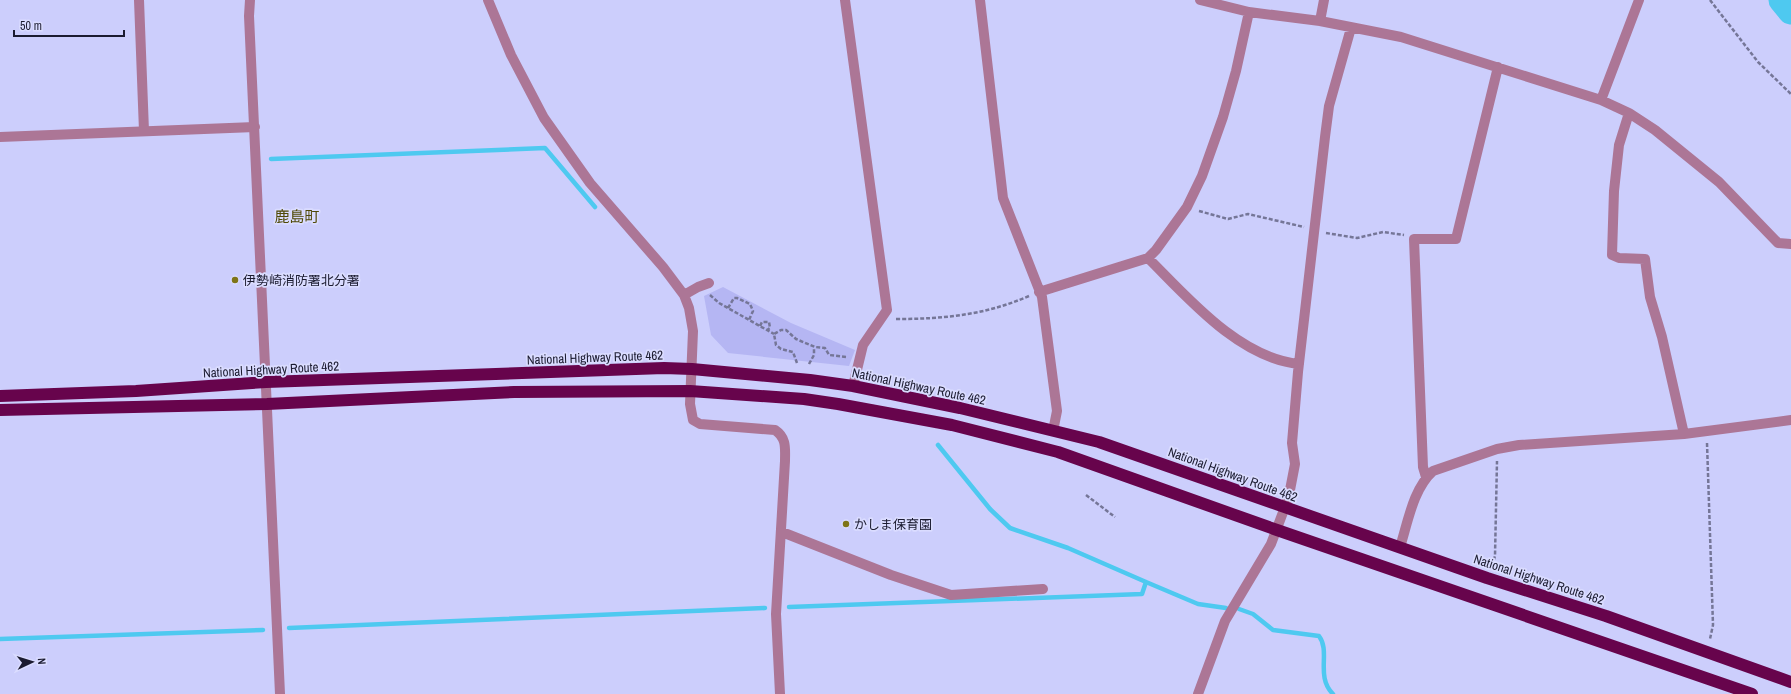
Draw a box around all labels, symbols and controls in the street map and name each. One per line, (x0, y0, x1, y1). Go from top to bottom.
scale bar (14, 12, 124, 38)
text: 50 m (20, 18, 42, 34)
district label: 鹿島町 (274, 206, 320, 227)
place label: 伊勢崎消防署北分署 (243, 272, 360, 289)
marker: 伊勢崎消防署北分署 (230, 275, 240, 285)
street label: National Highway Route 462 (527, 347, 663, 368)
street label: National Highway Route 462 (203, 357, 340, 382)
street label: National Highway Route 462 (850, 364, 987, 409)
street label: National Highway Route 462 (1166, 443, 1300, 506)
place label: かしま保育園 (854, 516, 932, 533)
marker: かしま保育園 (841, 519, 851, 529)
street label: National Highway Route 462 (1471, 550, 1606, 609)
north arrow (12, 642, 52, 682)
text: N (35, 658, 49, 665)

